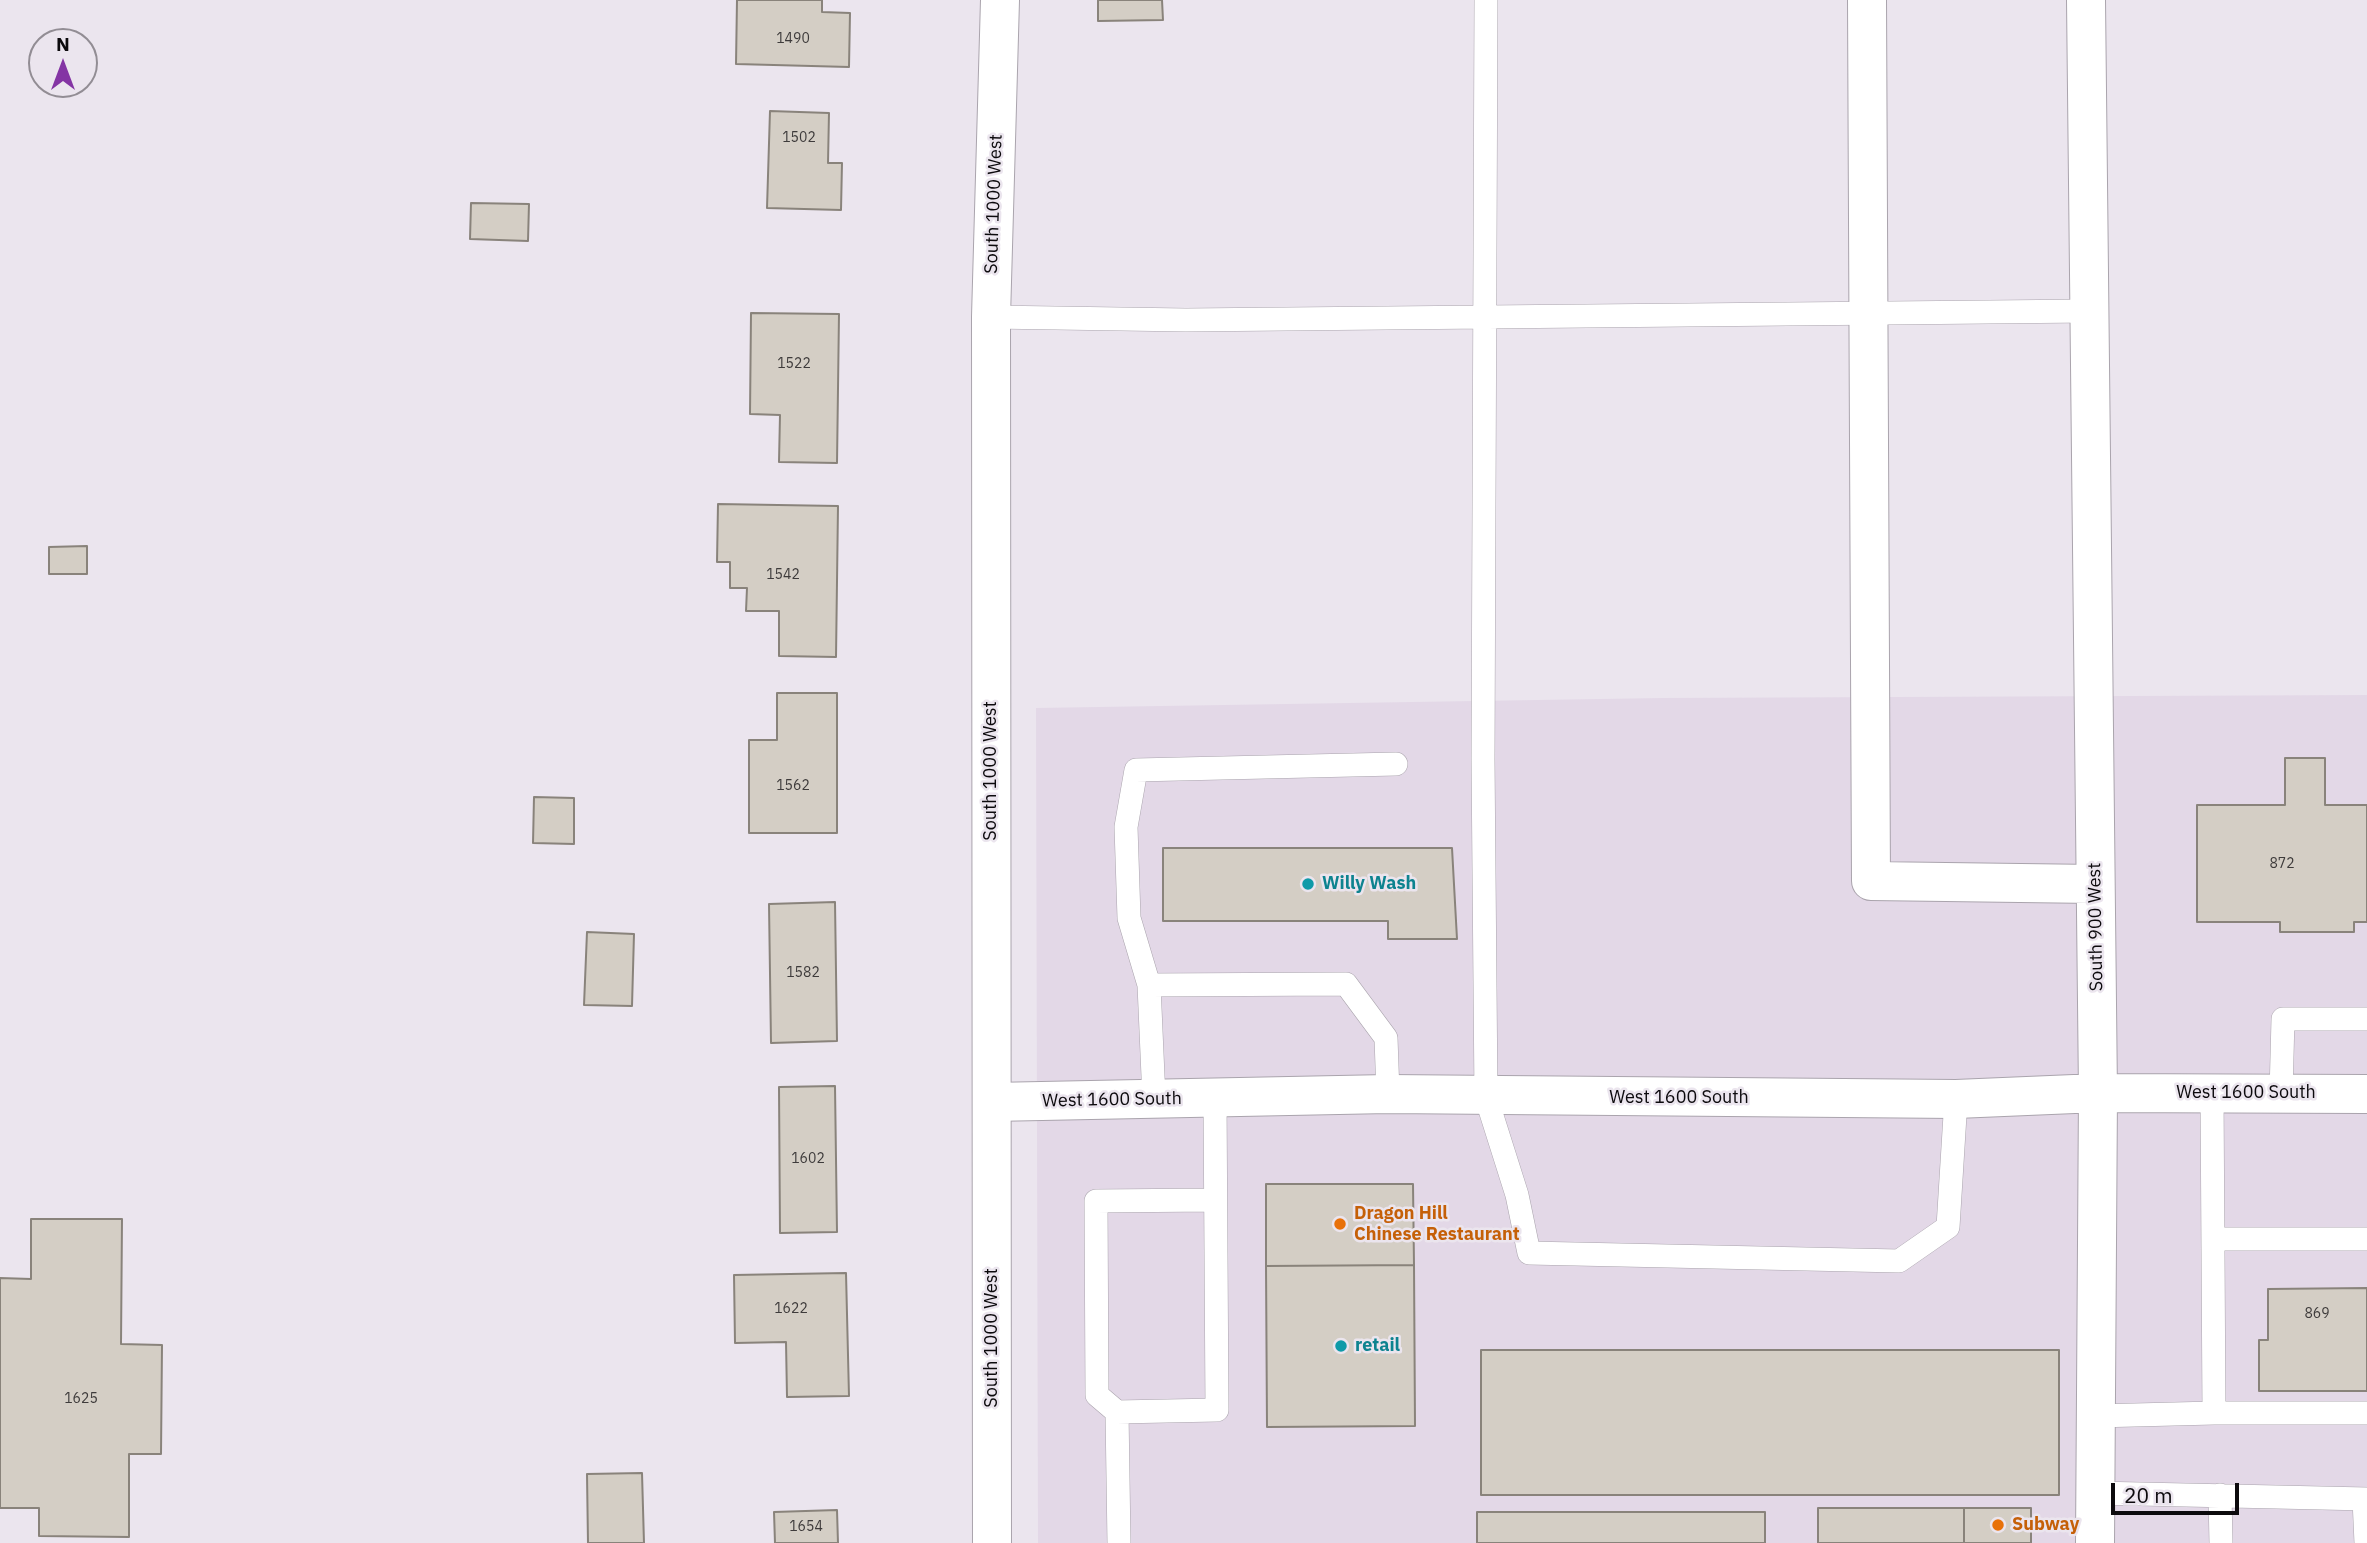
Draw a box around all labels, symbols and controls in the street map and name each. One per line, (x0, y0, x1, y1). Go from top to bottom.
north arrow (28, 28, 98, 98)
house number: 1490 (776, 31, 810, 47)
text: N (56, 32, 70, 56)
house number: 1502 (782, 130, 816, 146)
street label: South 1000 West (981, 134, 1007, 274)
house number: 1522 (777, 356, 811, 372)
house number: 1542 (766, 567, 800, 583)
street label: South 1000 West (980, 701, 1002, 841)
house number: 1562 (776, 778, 810, 794)
house number: 872 (2269, 856, 2295, 872)
street label: South 900 West (2084, 862, 2108, 992)
place label: Willy Wash (1322, 873, 1416, 895)
marker: Willy Wash (1300, 876, 1316, 892)
house number: 1582 (786, 965, 820, 981)
street label: West 1600 South (2176, 1082, 2316, 1104)
street label: West 1600 South (1609, 1087, 1749, 1109)
street label: West 1600 South (1042, 1088, 1182, 1112)
house number: 1602 (791, 1151, 825, 1167)
place label: Dragon Hill Chinese Restaurant (1354, 1203, 1520, 1246)
marker: Dragon Hill Chinese Restaurant (1332, 1216, 1348, 1232)
street label: South 1000 West (981, 1268, 1003, 1408)
house number: 1622 (774, 1301, 808, 1317)
house number: 869 (2304, 1306, 2330, 1322)
place label: retail (1355, 1335, 1400, 1357)
marker: retail (1333, 1338, 1349, 1354)
house number: 1625 (64, 1391, 98, 1407)
scale bar (2115, 1470, 2243, 1514)
text: 20 m (2124, 1481, 2173, 1509)
place label: Subway (2012, 1514, 2079, 1536)
marker: Subway (1990, 1517, 2006, 1533)
house number: 1654 (789, 1519, 823, 1535)

